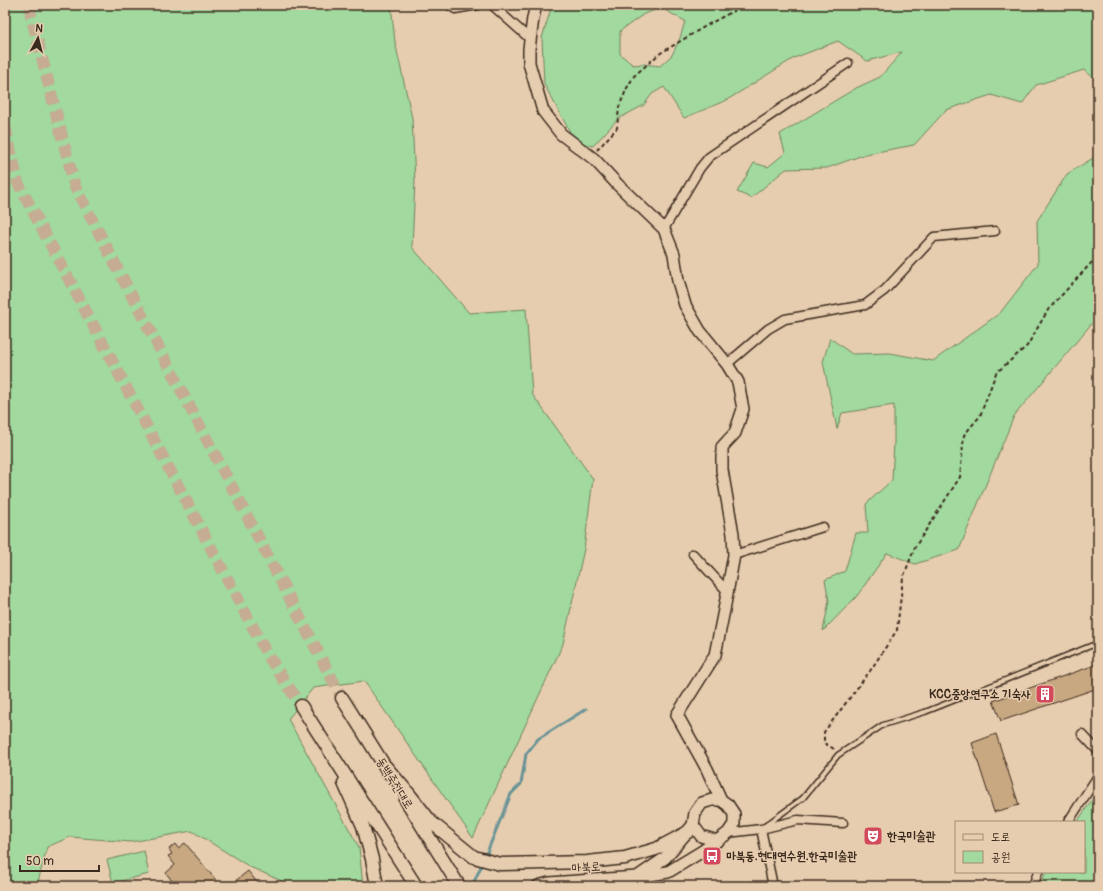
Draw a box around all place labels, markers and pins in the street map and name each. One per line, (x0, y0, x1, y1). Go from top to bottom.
building icon: KCC중앙연구소 기숙사 (1034, 683, 1056, 705)
place label: KCC중앙연구소 기숙사 (929, 687, 1031, 702)
theatre icon: 한국미술관 (862, 825, 884, 847)
place label: 한국미술관 (886, 829, 936, 844)
bus stop icon: 마북동.현대연수원.한국미술관 (701, 845, 723, 867)
place label: 마북동.현대연수원.한국미술관 (726, 849, 857, 864)

